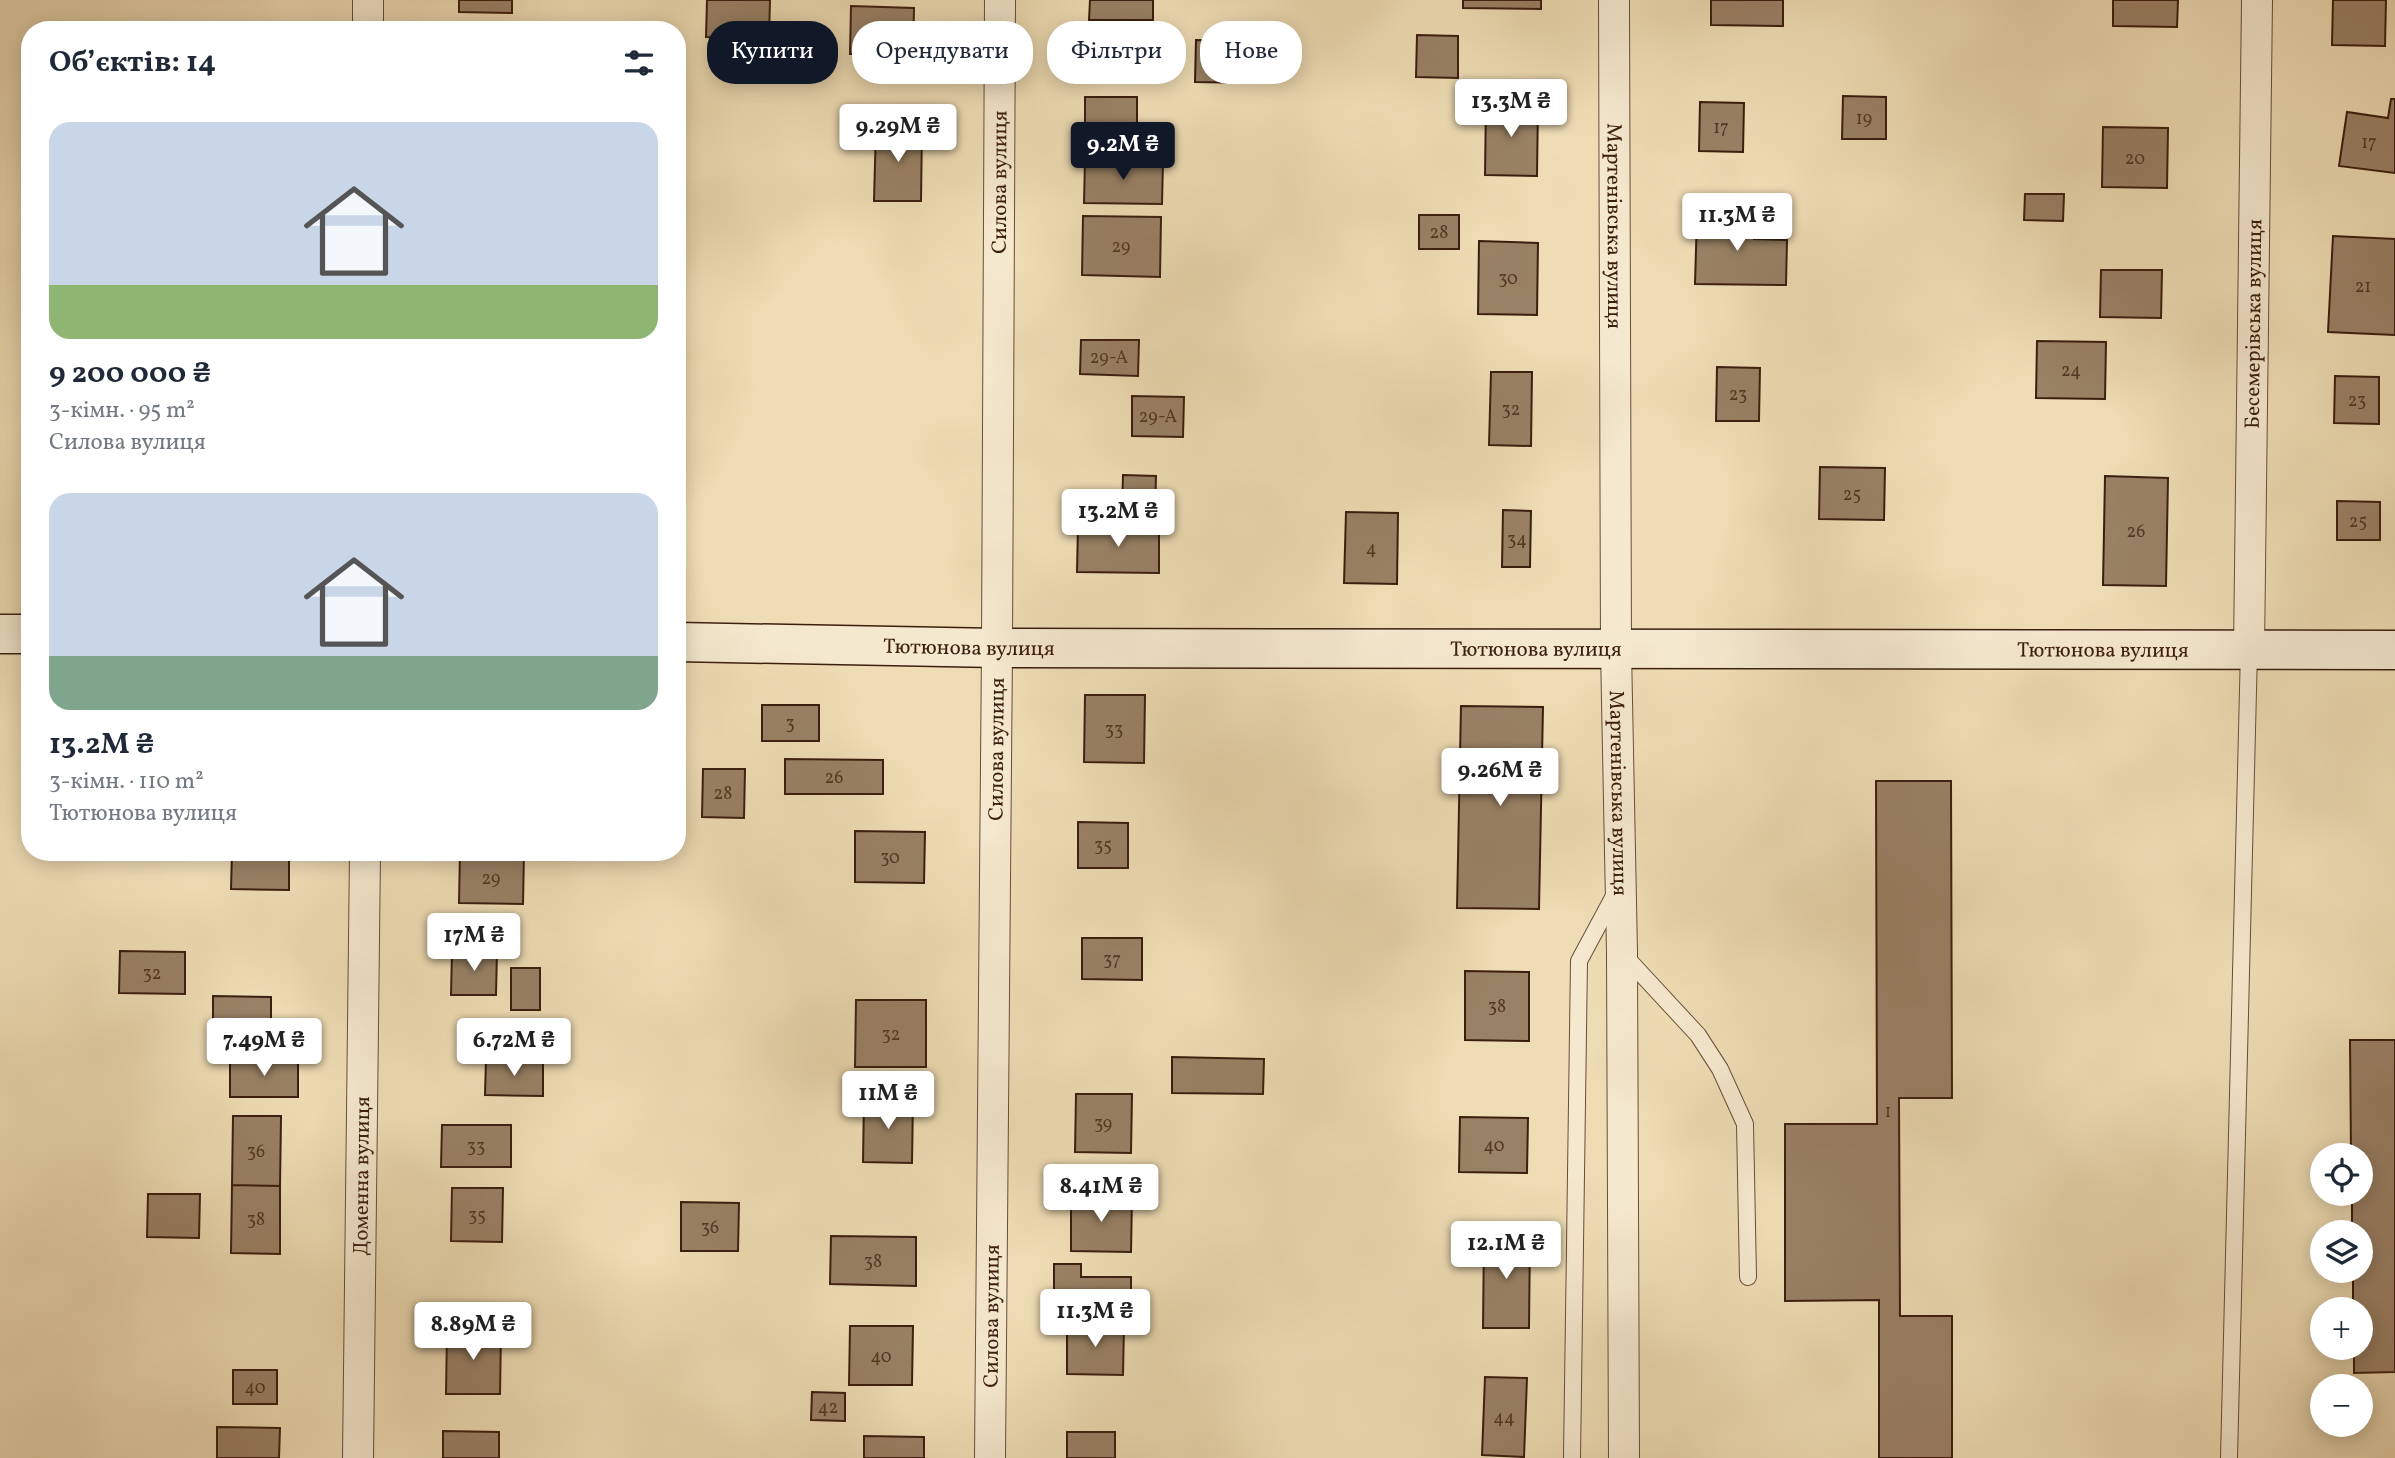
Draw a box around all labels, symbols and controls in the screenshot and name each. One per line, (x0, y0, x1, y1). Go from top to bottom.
chip: Купити (707, 21, 838, 84)
chip: Орендувати (852, 21, 1033, 84)
chip: Фільтри (1047, 21, 1186, 84)
chip: Нове (1200, 21, 1302, 84)
text: Об’єктів: 14 (49, 42, 216, 84)
icon: filters (620, 44, 658, 82)
pin: 13.3M ₴ (1446, 80, 1576, 139)
text: 13.3M ₴ (1471, 86, 1551, 118)
pin: 9.29M ₴ (833, 104, 963, 164)
house number: 19 (1856, 107, 1872, 132)
street label: Силова вулиця (986, 110, 1015, 254)
text: 9.29M ₴ (855, 111, 941, 143)
house number: 17 (1713, 116, 1729, 141)
pin: 9.2M ₴ (1066, 122, 1180, 182)
street label: Мартенівська вулиця (1598, 123, 1628, 329)
text: 9.2M ₴ (1087, 129, 1159, 161)
house number: 17 (2361, 131, 2377, 156)
house number: 20 (2125, 147, 2145, 172)
icon: home (291, 168, 417, 294)
pin: 11.3M ₴ (1672, 194, 1802, 253)
text: 11.3M ₴ (1698, 200, 1776, 232)
street label: Бесемерівська вулиця (2239, 219, 2270, 429)
house number: 28 (1430, 221, 1448, 246)
house number: 29 (1112, 235, 1130, 260)
house number: 30 (1498, 267, 1518, 292)
house number: 21 (2355, 275, 2371, 300)
house number: 29-А (1090, 346, 1129, 371)
text: 9 200 000 ₴ (49, 353, 211, 395)
house number: 24 (2061, 359, 2081, 384)
house number: 23 (1729, 383, 1747, 408)
house number: 23 (2348, 389, 2366, 414)
text: 3-кімн. · 95 m² (49, 395, 195, 427)
house number: 32 (1502, 398, 1520, 423)
house number: 29-А (1139, 405, 1178, 430)
text: Силова вулиця (49, 427, 206, 459)
house number: 25 (1843, 483, 1861, 508)
pin: 13.2M ₴ (1053, 490, 1183, 549)
text: 13.2M ₴ (1078, 496, 1158, 528)
house number: 25 (2349, 510, 2367, 535)
house number: 26 (2127, 520, 2145, 545)
house number: 34 (1507, 528, 1527, 553)
house number: 4 (1366, 537, 1376, 562)
icon: home (291, 539, 417, 665)
street label: Тютюнова вулиця (883, 633, 1055, 664)
street label: Тютюнова вулиця (1450, 636, 1622, 665)
street label: Тютюнова вулиця (2017, 636, 2189, 666)
street label: Силова вулиця (983, 677, 1013, 821)
street label: Мартенівська вулиця (1601, 690, 1634, 896)
house number: 3 (785, 712, 795, 737)
house number: 33 (1105, 718, 1123, 743)
text: 13.2M ₴ (49, 724, 154, 766)
pin: 9.26M ₴ (1435, 748, 1565, 808)
text: 9.26M ₴ (1457, 755, 1543, 787)
text: 3-кімн. · 110 m² (49, 766, 204, 798)
house number: 26 (825, 766, 843, 791)
house number: 28 (714, 782, 732, 807)
text: Тютюнова вулиця (49, 798, 237, 830)
house number: 35 (1094, 834, 1112, 859)
house number: 30 (880, 846, 900, 871)
house number: 29 (482, 867, 500, 892)
pin: 17M ₴ (425, 914, 523, 973)
text: 17M ₴ (443, 920, 505, 952)
house number: 37 (1103, 948, 1121, 973)
house number: 32 (143, 962, 161, 987)
house number: 38 (1488, 995, 1506, 1020)
pin: 7.49M ₴ (199, 1018, 329, 1078)
pin: 6.72M ₴ (449, 1018, 579, 1078)
house number: 32 (882, 1023, 900, 1048)
text: 7.49M ₴ (223, 1025, 305, 1057)
text: 6.72M ₴ (473, 1025, 555, 1057)
pin: 11M ₴ (839, 1072, 937, 1131)
text: 11M ₴ (858, 1078, 918, 1110)
street label: Доменна вулиця (347, 1096, 378, 1256)
house number: 1 (1885, 1100, 1891, 1125)
house number: 39 (1094, 1112, 1112, 1137)
house number: 40 (1483, 1134, 1505, 1159)
house number: 33 (467, 1135, 485, 1160)
house number: 36 (247, 1140, 265, 1165)
map controls (2310, 1143, 2373, 1437)
button: locate (2310, 1143, 2373, 1206)
pin: 8.41M ₴ (1036, 1164, 1166, 1224)
text: 8.41M ₴ (1059, 1171, 1143, 1203)
house number: 35 (468, 1204, 486, 1229)
house number: 38 (247, 1208, 265, 1233)
house number: 36 (701, 1216, 719, 1241)
button: layers (2310, 1220, 2373, 1283)
pin: 12.1M ₴ (1441, 1222, 1571, 1281)
text: 12.1M ₴ (1467, 1228, 1545, 1260)
street label: Силова вулиця (978, 1244, 1008, 1388)
house number: 38 (864, 1250, 882, 1275)
pin: 11.3M ₴ (1030, 1290, 1160, 1349)
text: 11.3M ₴ (1056, 1296, 1134, 1328)
button: + (2310, 1297, 2373, 1360)
pin: 8.89M ₴ (408, 1302, 538, 1362)
text: 8.89M ₴ (430, 1309, 516, 1341)
house number: 40 (870, 1345, 892, 1370)
button: − (2310, 1374, 2373, 1437)
house number: 40 (244, 1376, 266, 1401)
house number: 42 (818, 1396, 838, 1421)
house number: 44 (1493, 1406, 1515, 1431)

